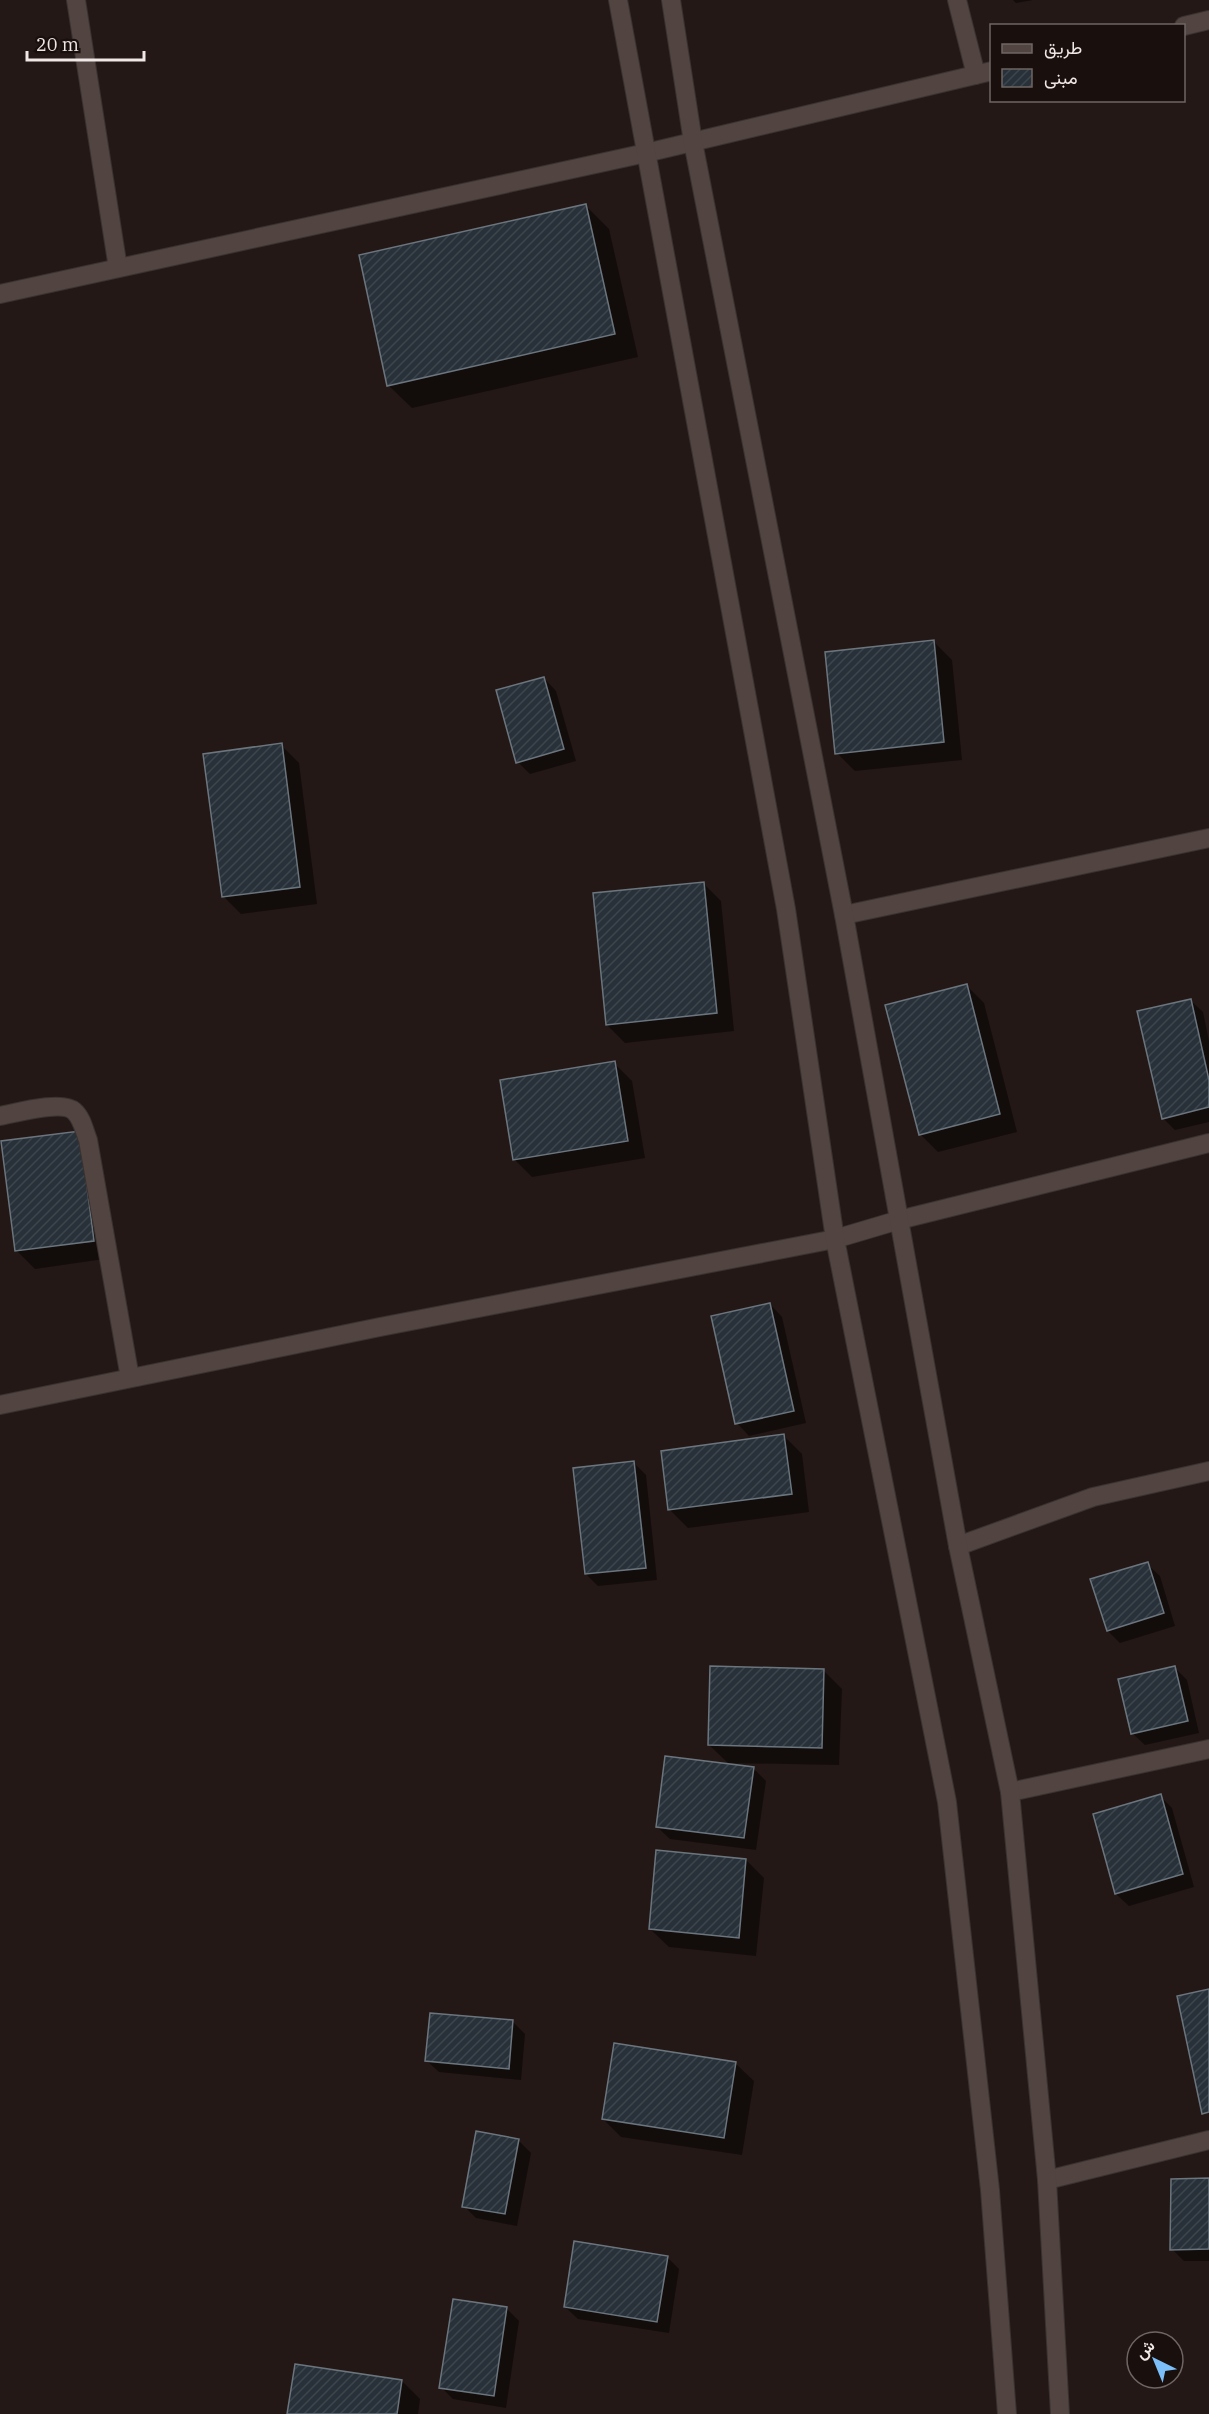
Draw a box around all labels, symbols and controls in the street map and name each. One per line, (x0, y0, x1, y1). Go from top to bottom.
scale bar (27, 24, 144, 62)
legend (990, 24, 1185, 102)
text: 20 m (36, 33, 79, 56)
text: طريق (1044, 36, 1082, 59)
text: مبنى (1044, 66, 1078, 89)
north arrow (1125, 2330, 1185, 2390)
text: ش (1131, 2335, 1159, 2363)

